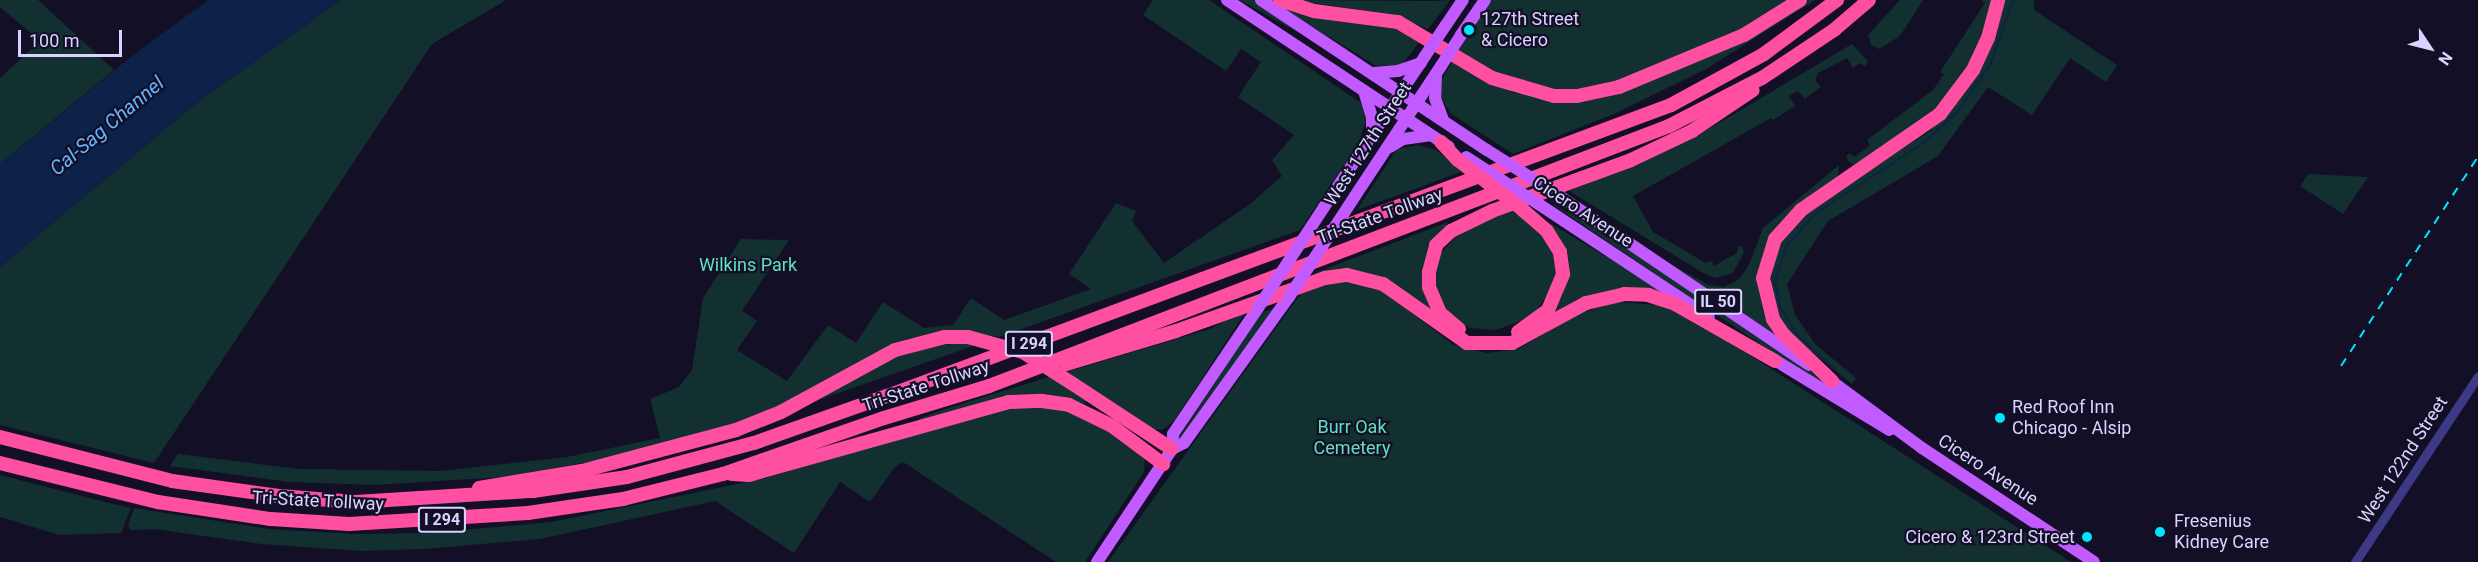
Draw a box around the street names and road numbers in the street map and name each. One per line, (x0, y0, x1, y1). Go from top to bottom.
street label: West 127th Street (1320, 78, 1416, 210)
street label: Cicero Avenue (1529, 172, 1637, 252)
street label: Tri-State Tollway (1314, 183, 1446, 249)
road number: IL 50 (1694, 289, 1742, 315)
road number: I 294 (1004, 331, 1054, 357)
street label: Tri-State Tollway (860, 355, 992, 417)
street label: West 122nd Street (2354, 392, 2452, 528)
street label: Cicero Avenue (1934, 430, 2042, 510)
street label: Tri-State Tollway (251, 487, 385, 515)
road number: I 294 (416, 507, 468, 533)

